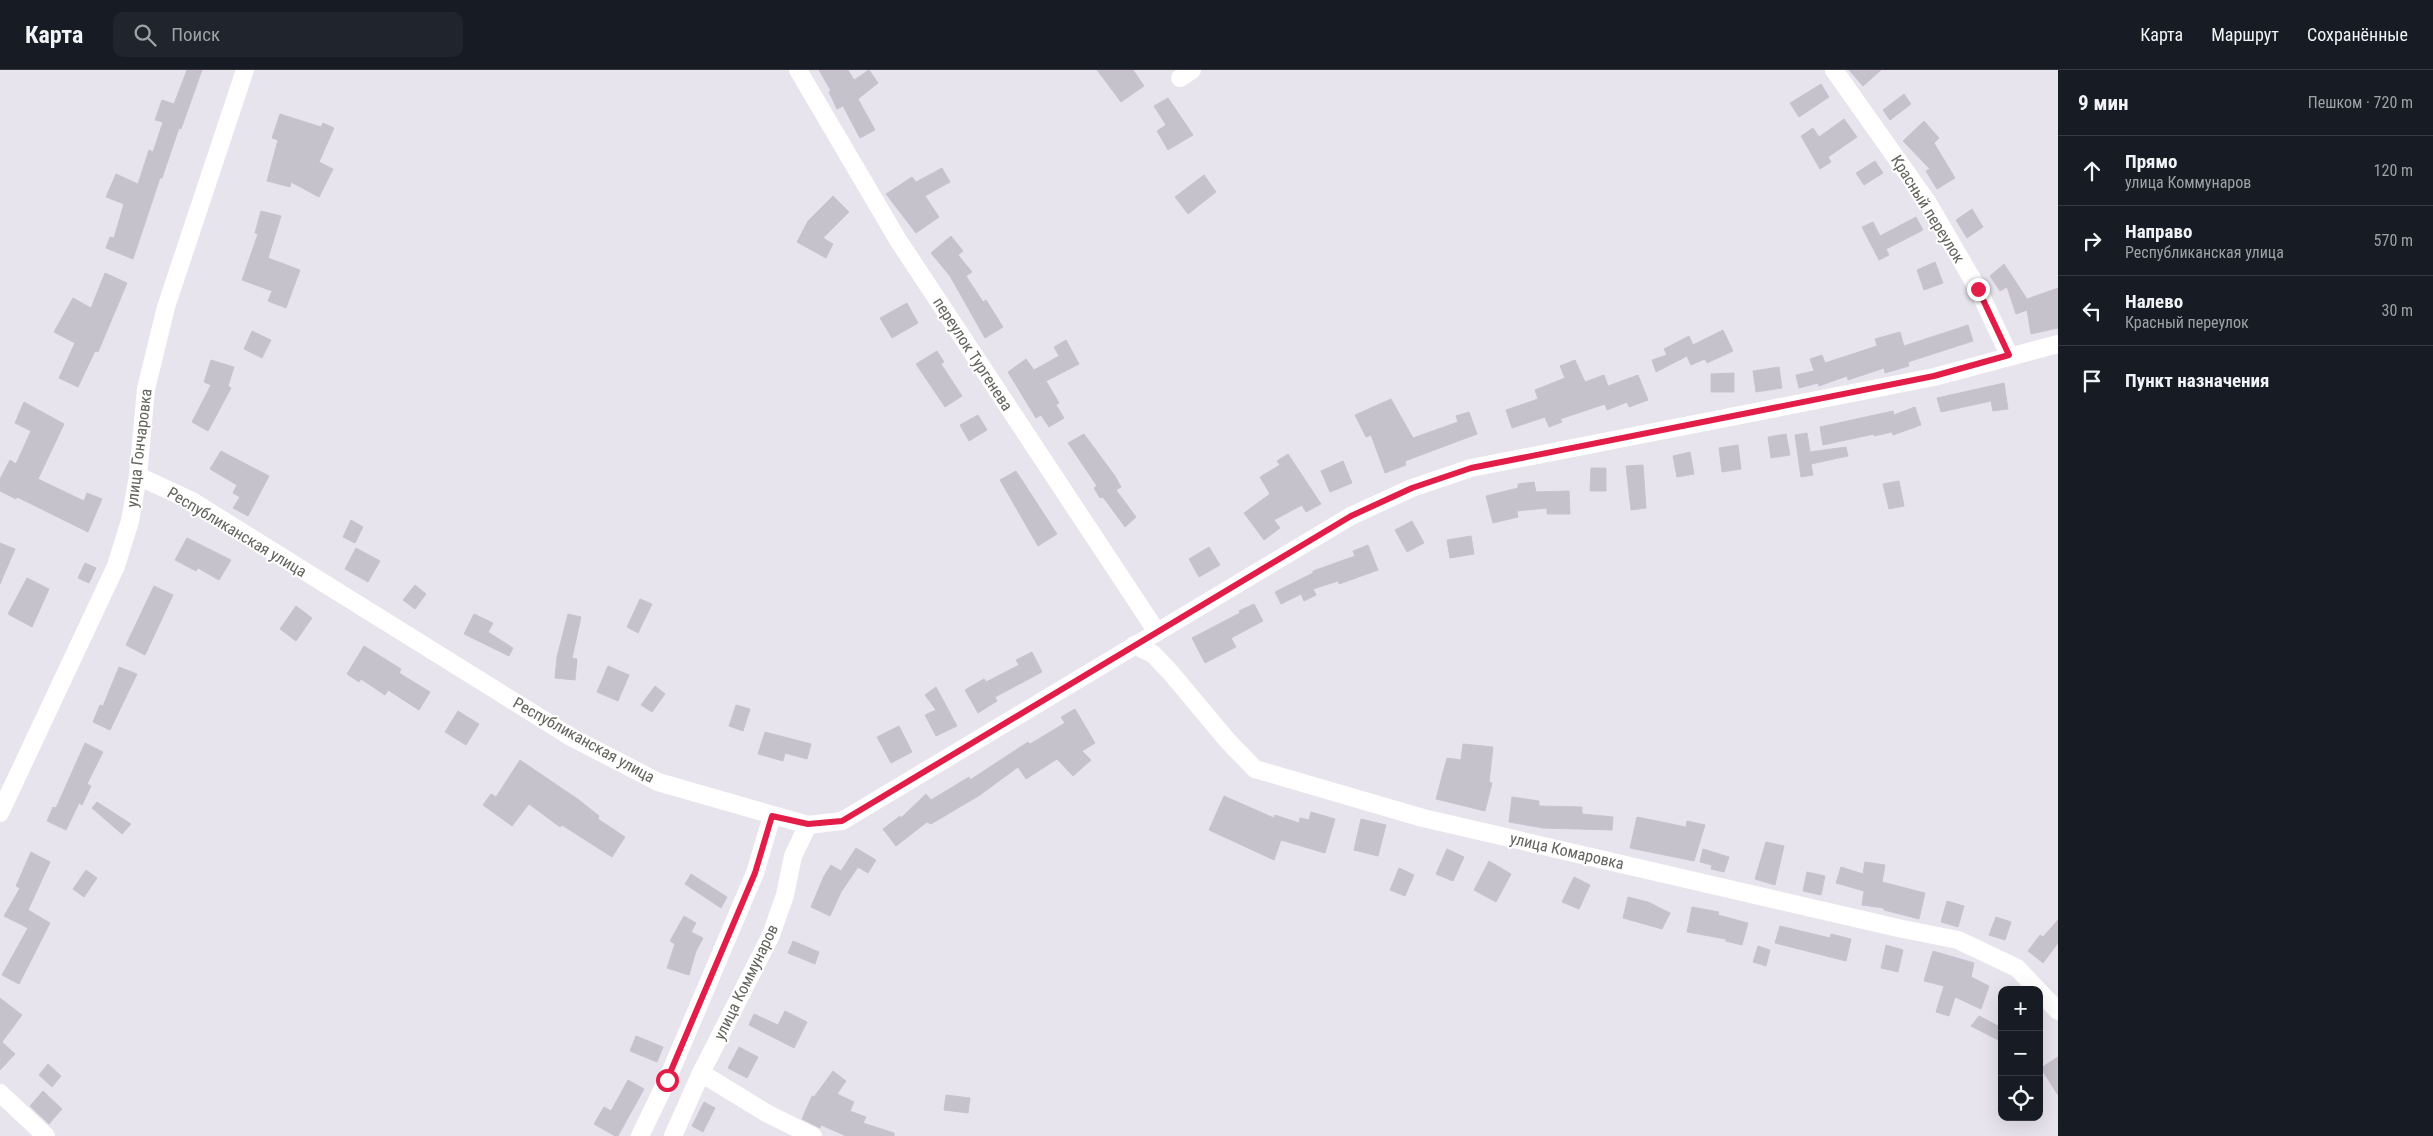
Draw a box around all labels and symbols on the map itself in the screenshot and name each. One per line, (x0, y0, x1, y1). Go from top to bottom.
street label: Красный переулок (1887, 151, 1969, 267)
route end (1967, 278, 1990, 301)
street label: переулок Тургенева (929, 294, 1017, 414)
street label: улица Гончаровка (122, 387, 156, 509)
street label: Республиканская улица (164, 483, 310, 581)
street label: Республиканская улица (510, 693, 658, 787)
street label: улица Комаровка (1508, 829, 1626, 873)
street label: улица Коммунаров (710, 921, 782, 1043)
route start (656, 1069, 679, 1092)

